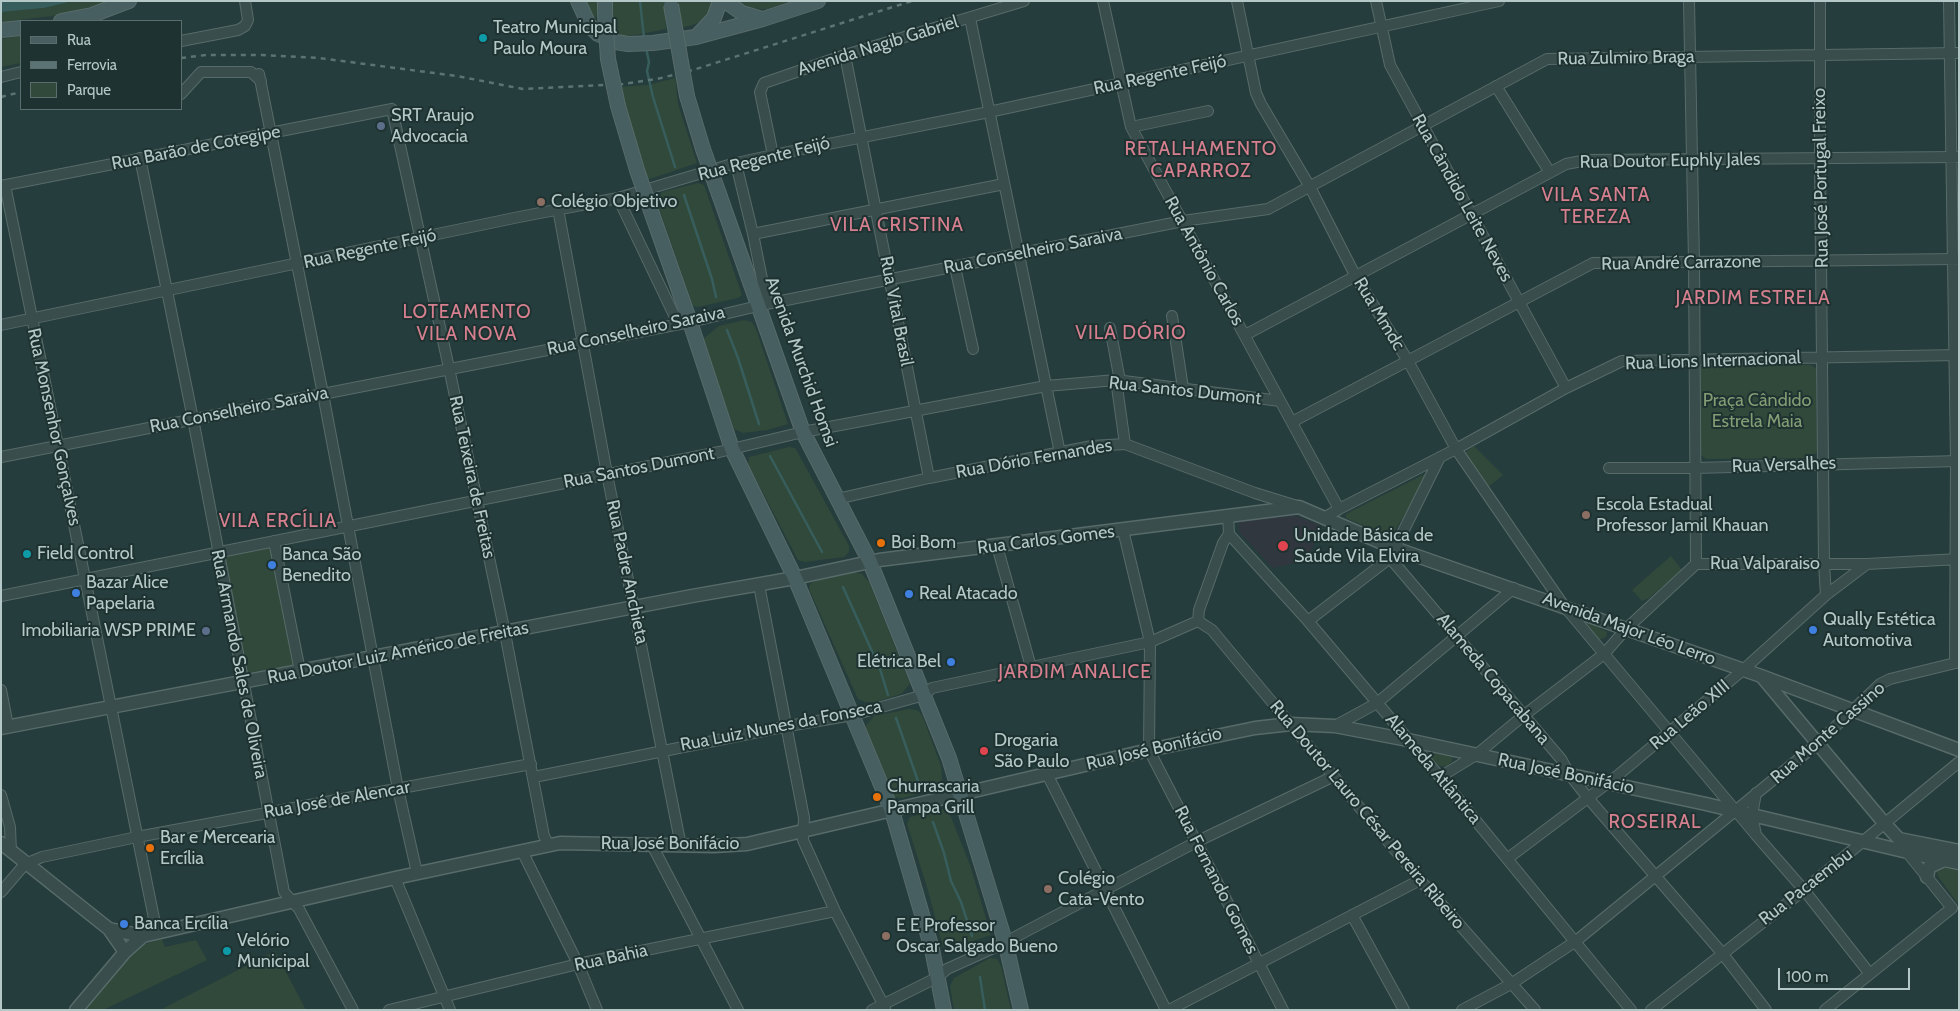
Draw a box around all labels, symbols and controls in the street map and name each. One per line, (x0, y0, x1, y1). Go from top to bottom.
street label: Avenida Nagib Gabriel (795, 11, 961, 81)
place label: Teatro Municipal Paulo Moura (493, 17, 617, 59)
legend (20, 20, 182, 110)
text: Rua (67, 31, 91, 49)
marker: Teatro Municipal Paulo Moura (477, 32, 489, 44)
street label: Rua Zulmiro Braga (1557, 46, 1695, 70)
street label: Rua Regente Feijó (1092, 50, 1228, 100)
text: Ferrovia (67, 56, 117, 74)
text: Parque (67, 81, 111, 99)
street label: Rua José Portugal Freixo (1809, 88, 1833, 268)
place label: SRT Araujo Advocacia (391, 105, 474, 148)
street label: Rua Cândido Leite Neves (1407, 110, 1517, 286)
marker: SRT Araujo Advocacia (375, 120, 387, 132)
street label: Rua Barão de Cotegipe (110, 121, 282, 175)
street label: Rua Regente Feijó (696, 132, 832, 186)
district label: RETALHAMENTO CAPARROZ (1123, 138, 1279, 182)
street label: Rua Doutor Euphly Jales (1579, 149, 1761, 173)
district label: VILA SANTA TEREZA (1540, 184, 1652, 228)
place label: Colégio Objetivo (551, 191, 677, 213)
street label: Rua Antônio Carlos (1160, 193, 1248, 329)
marker: Colégio Objetivo (535, 196, 547, 208)
district label: VILA CRISTINA (828, 214, 966, 236)
street label: Rua Conselheiro Saraiva (942, 223, 1124, 279)
street label: Rua Regente Feijó (302, 224, 438, 274)
street label: Rua André Carrazone (1601, 251, 1761, 275)
street label: Rua Vital Brasil (875, 254, 917, 368)
street label: Avenida Murchid Homsi (760, 274, 842, 450)
street label: Rua Mmdc (1349, 274, 1409, 354)
district label: JARDIM ESTRELA (1674, 287, 1832, 309)
district label: LOTEAMENTO VILA NOVA (401, 301, 533, 345)
street label: Rua Conselheiro Saraiva (545, 302, 727, 360)
district label: VILA DÓRIO (1074, 322, 1188, 344)
street label: Rua Monsenhor Gonçalves (22, 326, 86, 528)
street label: Rua Lions Internacional (1625, 347, 1801, 375)
street label: Rua Santos Dumont (1108, 372, 1262, 410)
street label: Rua Conselheiro Saraiva (148, 382, 330, 438)
park label: Praça Cândido Estrela Maia (1703, 390, 1811, 432)
street label: Rua Teixeira de Freitas (444, 394, 500, 560)
street label: Rua Dório Fernandes (954, 435, 1114, 483)
street label: Rua Santos Dumont (562, 443, 716, 493)
street label: Rua Versalhes (1731, 452, 1837, 478)
place label: Escola Estadual Professor Jamil Khauan (1596, 494, 1769, 536)
street label: Rua Padre Anchieta (601, 498, 653, 646)
marker: Escola Estadual Professor Jamil Khauan (1580, 509, 1592, 521)
district label: VILA ERCÍLIA (217, 510, 339, 532)
street label: Rua Carlos Gomes (976, 521, 1116, 559)
place label: Unidade Básica de Saúde Vila Elvira (1294, 525, 1433, 568)
place label: Boi Bom (891, 532, 956, 554)
marker: Boi Bom (875, 537, 887, 549)
marker: Unidade Básica de Saúde Vila Elvira (1276, 539, 1290, 553)
place label: Field Control (37, 543, 134, 565)
place label: Banca São Benedito (282, 544, 361, 586)
marker: Field Control (21, 548, 33, 560)
street label: Rua Armando Sales de Oliveira (206, 548, 272, 780)
street label: Rua Valparaiso (1710, 553, 1820, 575)
marker: Banca São Benedito (266, 559, 278, 571)
place label: Bazar Alice Papelaria (86, 572, 169, 614)
place label: Real Atacado (919, 583, 1018, 605)
marker: Bazar Alice Papelaria (70, 587, 82, 599)
marker: Real Atacado (903, 588, 915, 600)
street label: Avenida Major Léo Lerro (1539, 588, 1719, 670)
street label: Alameda Copacabana (1432, 609, 1554, 749)
place label: Qually Estética Automotiva (1823, 609, 1936, 652)
street label: Rua Doutor Luiz Américo de Freitas (266, 617, 530, 689)
place label: Imobiliaria WSP PRIME (21, 620, 196, 642)
marker: Qually Estética Automotiva (1807, 624, 1819, 636)
marker: Imobiliaria WSP PRIME (200, 625, 212, 637)
place label: Elétrica Bel (857, 651, 941, 673)
marker: Elétrica Bel (945, 656, 957, 668)
district label: JARDIM ANALICE (996, 661, 1154, 683)
street label: Rua Leão XIII (1646, 675, 1734, 755)
street label: Rua Monte Cassino (1766, 677, 1890, 789)
street label: Rua Luiz Nunes da Fonseca (678, 696, 884, 756)
street label: Rua Doutor Lauro César Pereira Ribeiro (1265, 696, 1469, 934)
street label: Alameda Atlântica (1380, 709, 1486, 829)
street label: Rua José Bonifácio (1084, 723, 1224, 775)
place label: Drogaria São Paulo (994, 730, 1069, 772)
marker: Drogaria São Paulo (978, 745, 990, 757)
street label: Rua José Bonifácio (1496, 749, 1636, 799)
place label: Churrascaria Pampa Grill (887, 776, 980, 819)
street label: Rua José de Alencar (262, 777, 412, 823)
marker: Churrascaria Pampa Grill (871, 791, 883, 803)
street label: Rua Fernando Gomes (1169, 802, 1263, 958)
district label: ROSEIRAL (1607, 811, 1703, 833)
place label: Bar e Mercearia Ercília (160, 827, 276, 870)
street label: Rua José Bonifácio (601, 833, 739, 855)
marker: Bar e Mercearia Ercília (144, 842, 156, 854)
street label: Rua Pacaembu (1755, 844, 1857, 930)
place label: Colégio Cata-Vento (1058, 868, 1144, 911)
marker: Colégio Cata-Vento (1042, 883, 1054, 895)
place label: Banca Ercília (134, 913, 228, 935)
place label: E E Professor Oscar Salgado Bueno (896, 915, 1058, 958)
marker: Banca Ercília (118, 918, 130, 930)
place label: Velório Municipal (237, 930, 310, 972)
marker: E E Professor Oscar Salgado Bueno (880, 930, 892, 942)
street label: Rua Bahia (572, 940, 650, 976)
marker: Velório Municipal (221, 945, 233, 957)
scale bar (1780, 958, 1912, 990)
text: 100 m (1786, 968, 1828, 986)

